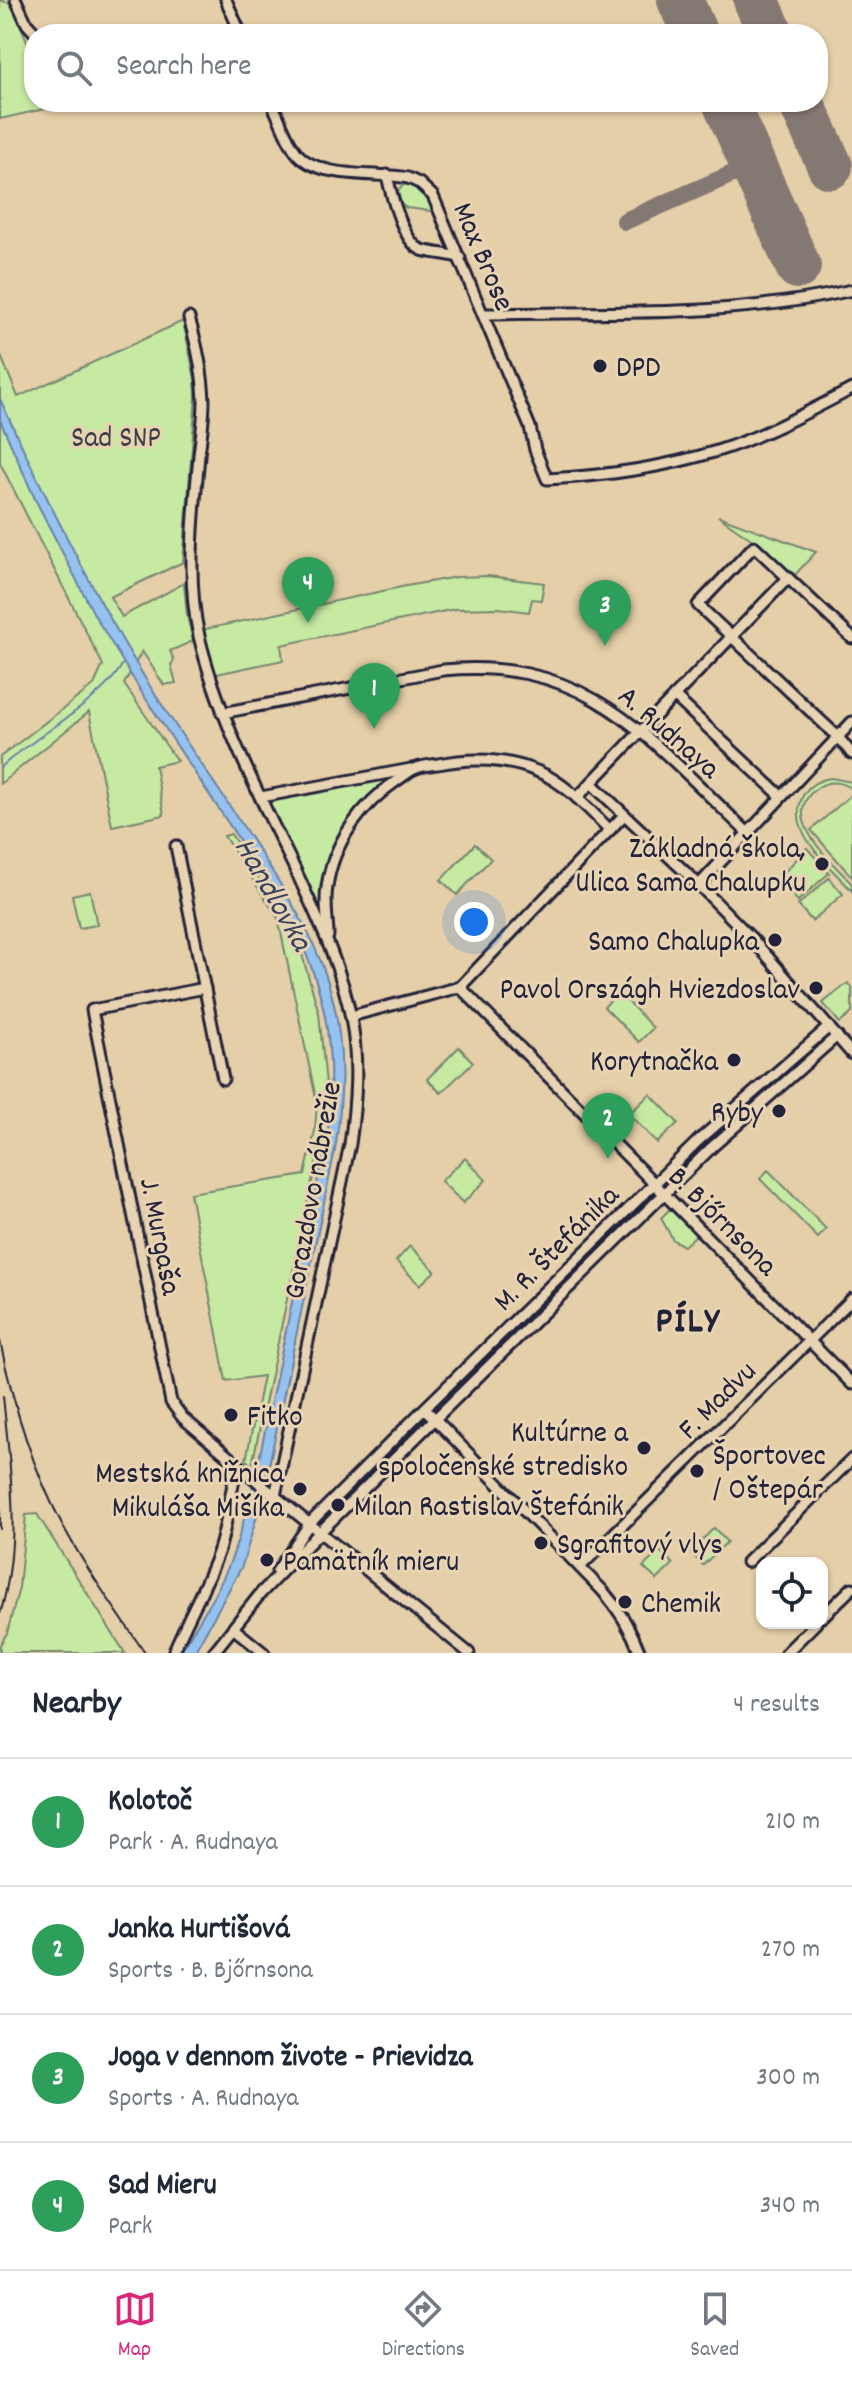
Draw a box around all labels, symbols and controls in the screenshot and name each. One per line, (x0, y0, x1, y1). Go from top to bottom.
search box (24, 24, 828, 112)
icon: search (52, 46, 96, 90)
text: Search here (116, 47, 252, 90)
street label: Max Brose (439, 197, 523, 319)
place label: DPD (616, 349, 661, 392)
marker: DPD (591, 357, 609, 375)
park label: Sad SNP (71, 419, 161, 462)
pin: 4 (282, 557, 334, 623)
pin: 3 (579, 580, 631, 646)
pin: 1 (348, 663, 400, 729)
street label: A. Rudnaya (606, 677, 729, 792)
water label: Handlovka (220, 830, 323, 963)
place label: Základná škola, Ulica Sama Chalupku (575, 830, 806, 907)
marker: Základná škola, Ulica Sama Chalupku (813, 855, 831, 873)
your location (454, 902, 494, 942)
place label: Samo Chalupka (588, 923, 760, 966)
marker: Samo Chalupka (766, 931, 784, 949)
place label: Pavol Országh Hviezdoslav (500, 971, 800, 1014)
marker: Pavol Országh Hviezdoslav (807, 979, 825, 997)
place label: Korytnačka (590, 1043, 719, 1086)
marker: Korytnačka (725, 1051, 743, 1069)
street label: Gorazdovo nábrežie (275, 1078, 356, 1303)
pin: 2 (582, 1093, 634, 1159)
place label: Ryby (711, 1094, 764, 1137)
marker: Ryby (770, 1102, 788, 1120)
street label: B. Bjőrnsona (656, 1158, 786, 1289)
street label: J. Murgaša (125, 1175, 190, 1300)
street label: M. R. Štefánika (485, 1176, 632, 1323)
district label: PÍLY (655, 1296, 721, 1351)
street label: F. Madvu (670, 1353, 768, 1451)
place label: Fitko (247, 1398, 303, 1441)
marker: Fitko (222, 1406, 240, 1424)
place label: Kultúrne a spoločenské stredisko (378, 1414, 629, 1491)
place label: Športovec / Oštepár (713, 1437, 826, 1514)
marker: Kultúrne a spoločenské stredisko (635, 1439, 653, 1457)
place label: Mestská knižnica Mikuláša Mišíka (95, 1455, 285, 1532)
marker: Športovec / Oštepár (688, 1462, 706, 1480)
marker: Mestská knižnica Mikuláša Mišíka (291, 1480, 309, 1498)
place label: Milan Rastislav Štefánik (354, 1488, 624, 1531)
marker: Milan Rastislav Štefánik (329, 1496, 347, 1514)
place label: Sgrafitový vlys (557, 1526, 723, 1569)
marker: Sgrafitový vlys (532, 1534, 550, 1552)
place label: Pamätník mieru (283, 1543, 459, 1586)
marker: Pamätník mieru (258, 1551, 276, 1569)
map controls (756, 1557, 828, 1629)
button: locate (756, 1557, 828, 1629)
place label: Chemik (641, 1585, 721, 1628)
marker: Chemik (616, 1593, 634, 1611)
text: Nearby (32, 1681, 121, 1730)
text: 4 results (733, 1687, 820, 1724)
text: Kolotoč (108, 1782, 192, 1825)
text: 1 (55, 1804, 61, 1841)
text: 210 m (765, 1804, 820, 1841)
text: Park · A. Rudnaya (108, 1825, 278, 1862)
text: Janka Hurtišová (108, 1910, 290, 1953)
text: 2 (52, 1932, 64, 1969)
text: 270 m (761, 1932, 820, 1969)
text: Sports · B. Bjőrnsona (108, 1953, 313, 1990)
text: Joga v dennom živote - Prievidza (108, 2038, 473, 2081)
text: 3 (52, 2060, 64, 2097)
text: 300 m (756, 2060, 820, 2097)
text: Sports · A. Rudnaya (108, 2081, 299, 2118)
text: Sad Mieru (108, 2166, 217, 2209)
text: 4 (53, 2188, 63, 2225)
text: 340 m (760, 2188, 820, 2225)
text: Park (108, 2209, 152, 2246)
tab: Map (113, 2287, 157, 2366)
tab: Directions (382, 2287, 465, 2366)
tab: Saved (690, 2287, 739, 2366)

